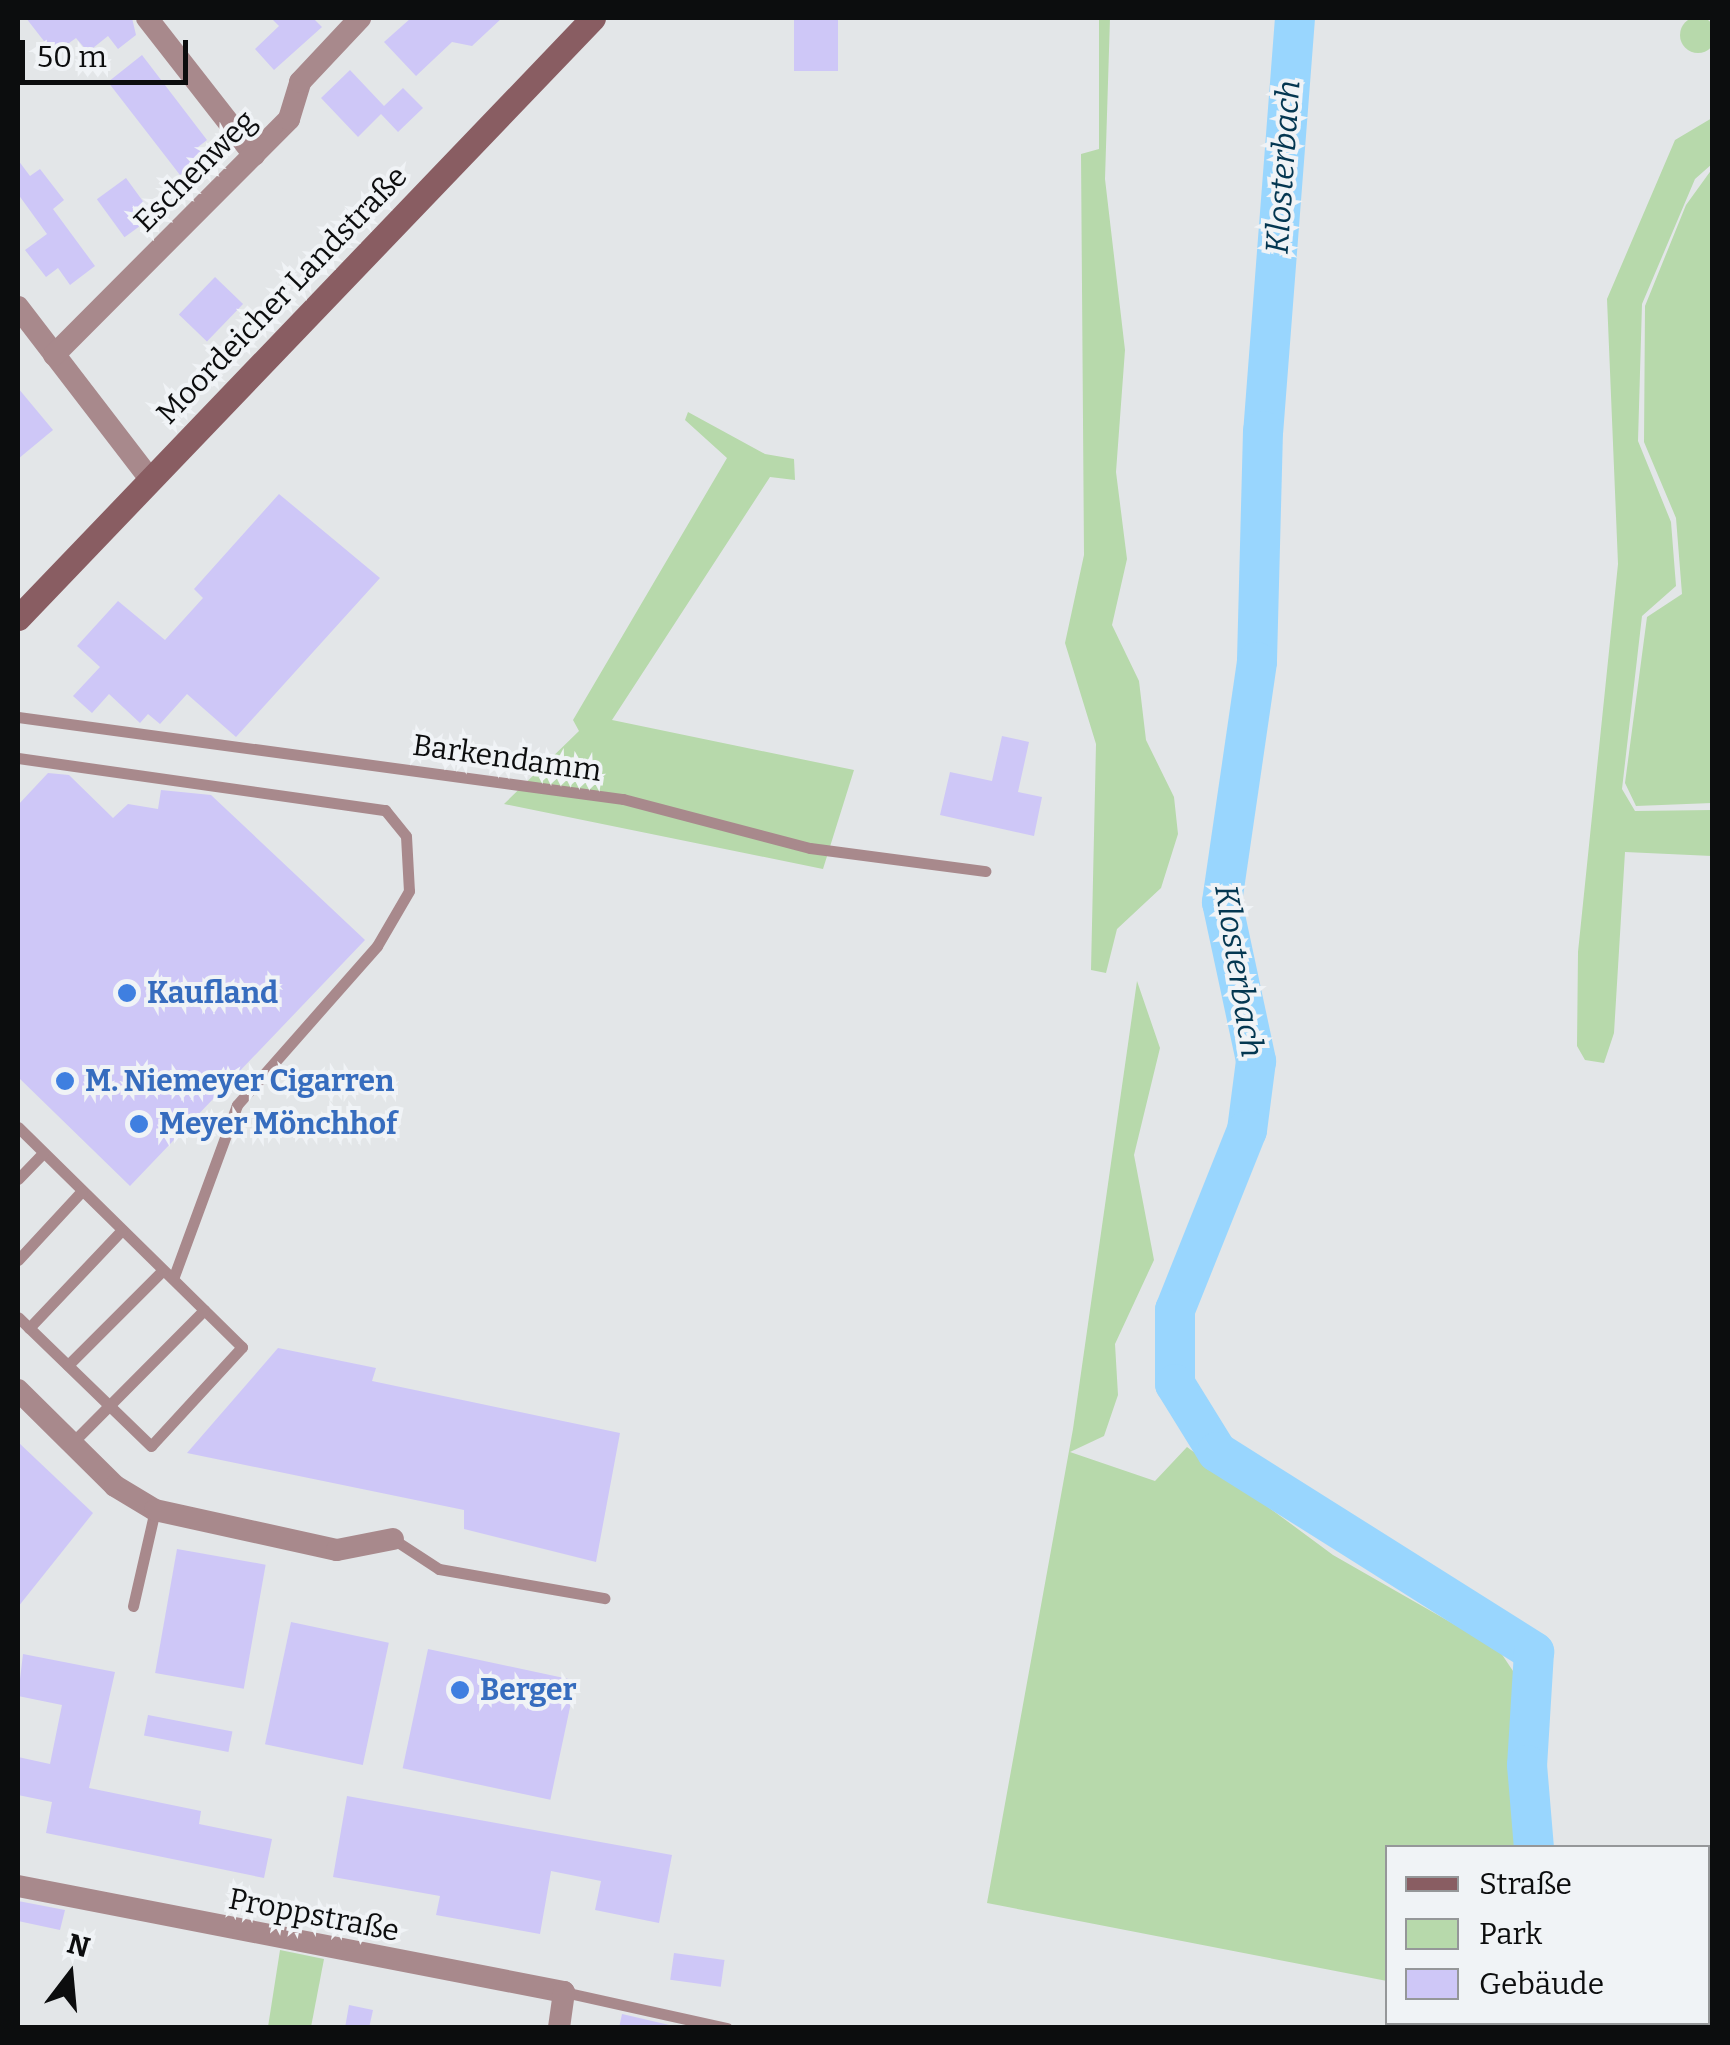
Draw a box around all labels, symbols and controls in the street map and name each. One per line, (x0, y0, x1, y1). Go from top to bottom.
scale bar (25, 20, 192, 82)
text: 50 m (37, 39, 107, 75)
water label: Klosterbach (1258, 79, 1308, 255)
street label: Eschenweg (127, 103, 263, 239)
street label: Moordeicher Landstraße (149, 159, 415, 431)
street label: Barkendamm (410, 727, 604, 789)
water label: Klosterbach (1206, 882, 1272, 1060)
place label: Kaufland (147, 975, 278, 1011)
marker: Kaufland (116, 982, 138, 1004)
place label: M. Niemeyer Cigarren (85, 1063, 394, 1099)
marker: M. Niemeyer Cigarren (54, 1070, 76, 1092)
place label: Meyer Mönchhof (159, 1106, 397, 1142)
marker: Meyer Mönchhof (128, 1113, 150, 1135)
place label: Berger (480, 1672, 577, 1708)
marker: Berger (449, 1679, 471, 1701)
legend (1385, 1845, 1710, 2025)
text: Straße (1479, 1866, 1572, 1902)
street label: Proppstraße (226, 1881, 402, 1949)
text: Park (1479, 1916, 1542, 1952)
north arrow (20, 1925, 120, 2025)
text: N (63, 1927, 93, 1965)
text: Gebäude (1479, 1966, 1604, 2002)

